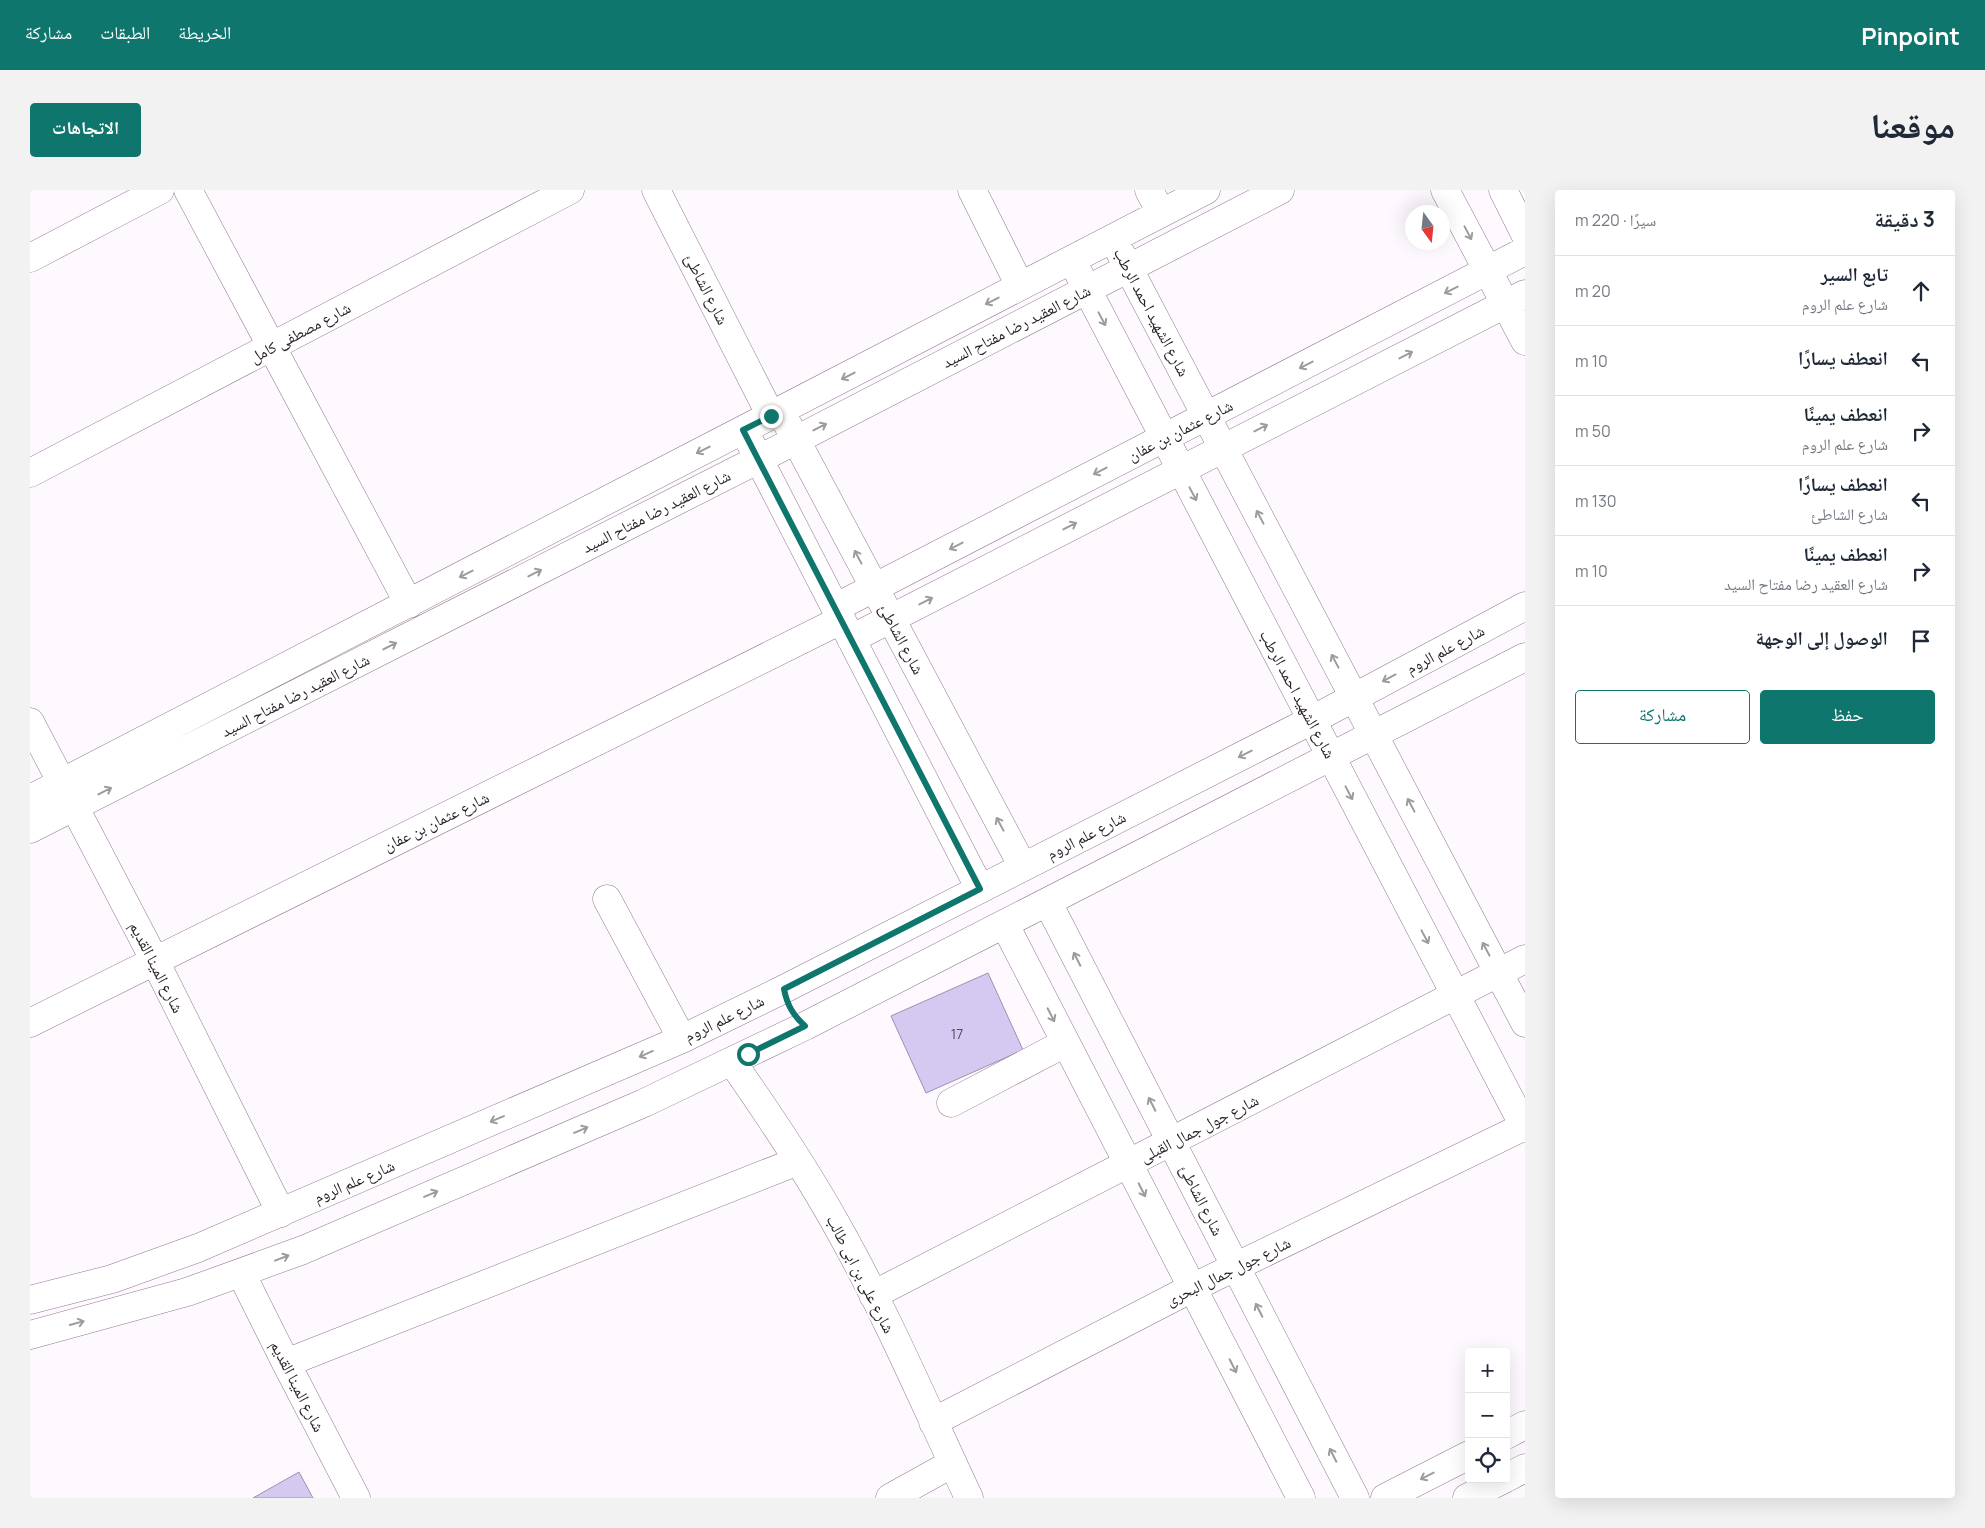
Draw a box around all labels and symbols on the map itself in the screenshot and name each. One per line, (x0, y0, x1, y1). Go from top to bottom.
north arrow (1405, 205, 1450, 250)
one-way arrow (1464, 225, 1473, 240)
street label: شارع الشهيد احمد الرطب (1109, 244, 1195, 380)
street label: شارع الشاطئ (680, 250, 734, 328)
street label: شارع العقيد رضا مفتاح السيد (938, 279, 1094, 373)
one-way arrow (1444, 286, 1459, 295)
street label: شارع مصطفى كامل (246, 296, 354, 368)
one-way arrow (985, 297, 1000, 306)
one-way arrow (1097, 311, 1107, 326)
one-way arrow (1398, 350, 1413, 359)
one-way arrow (1299, 360, 1314, 370)
one-way arrow (840, 371, 855, 381)
street label: شارع عثمان بن عفان (1124, 394, 1236, 466)
route end (760, 405, 783, 428)
one-way arrow (812, 422, 827, 431)
one-way arrow (1254, 423, 1269, 433)
one-way arrow (696, 446, 711, 455)
street label: شارع العقيد رضا مفتاح السيد (578, 464, 734, 558)
one-way arrow (1093, 467, 1108, 477)
one-way arrow (1188, 486, 1198, 501)
one-way arrow (1254, 510, 1264, 525)
one-way arrow (1062, 521, 1077, 530)
one-way arrow (948, 541, 963, 551)
one-way arrow (853, 550, 862, 565)
one-way arrow (527, 568, 542, 577)
one-way arrow (459, 570, 474, 579)
one-way arrow (918, 596, 933, 606)
street label: شارع الشاطئ (874, 600, 930, 678)
street label: شارع علم الروم (1402, 619, 1488, 679)
street label: شارع الشهيد احمد الرطب (1255, 626, 1341, 762)
one-way arrow (382, 641, 397, 650)
street label: شارع العقيد رضا مفتاح السيد (217, 648, 373, 742)
one-way arrow (1330, 654, 1339, 669)
one-way arrow (1382, 674, 1397, 683)
one-way arrow (1238, 750, 1253, 759)
one-way arrow (1345, 785, 1355, 799)
one-way arrow (97, 786, 112, 795)
street label: شارع عثمان بن عفان (379, 786, 493, 856)
one-way arrow (1405, 798, 1415, 813)
street label: شارع علم الروم (1043, 806, 1129, 864)
one-way arrow (995, 817, 1004, 832)
street label: شارع المينا القديم (124, 917, 190, 1017)
one-way arrow (1420, 929, 1430, 944)
one-way arrow (1481, 942, 1490, 957)
one-way arrow (1072, 952, 1081, 967)
street label: شارع علم الروم (680, 989, 768, 1047)
one-way arrow (1047, 1007, 1056, 1022)
house number: 17 (951, 1024, 963, 1043)
route start (737, 1043, 760, 1066)
one-way arrow (639, 1050, 654, 1060)
street label: شارع جول جمال القبلى (1136, 1089, 1262, 1167)
one-way arrow (1147, 1096, 1157, 1111)
one-way arrow (490, 1116, 505, 1125)
one-way arrow (573, 1125, 588, 1134)
street label: شارع علم الروم (310, 1154, 398, 1208)
street label: شارع الشاطئ (1175, 1161, 1229, 1239)
one-way arrow (1137, 1183, 1147, 1198)
one-way arrow (424, 1189, 439, 1198)
street label: شارع على بن ابى طالب (822, 1211, 900, 1337)
street label: شارع جول جمال البحرى (1162, 1231, 1294, 1311)
one-way arrow (274, 1252, 289, 1262)
one-way arrow (1254, 1303, 1263, 1318)
one-way arrow (69, 1318, 85, 1327)
street label: شارع المينا القديم (265, 1336, 331, 1436)
one-way arrow (1228, 1358, 1238, 1373)
one-way arrow (1328, 1447, 1338, 1462)
one-way arrow (1420, 1472, 1435, 1481)

